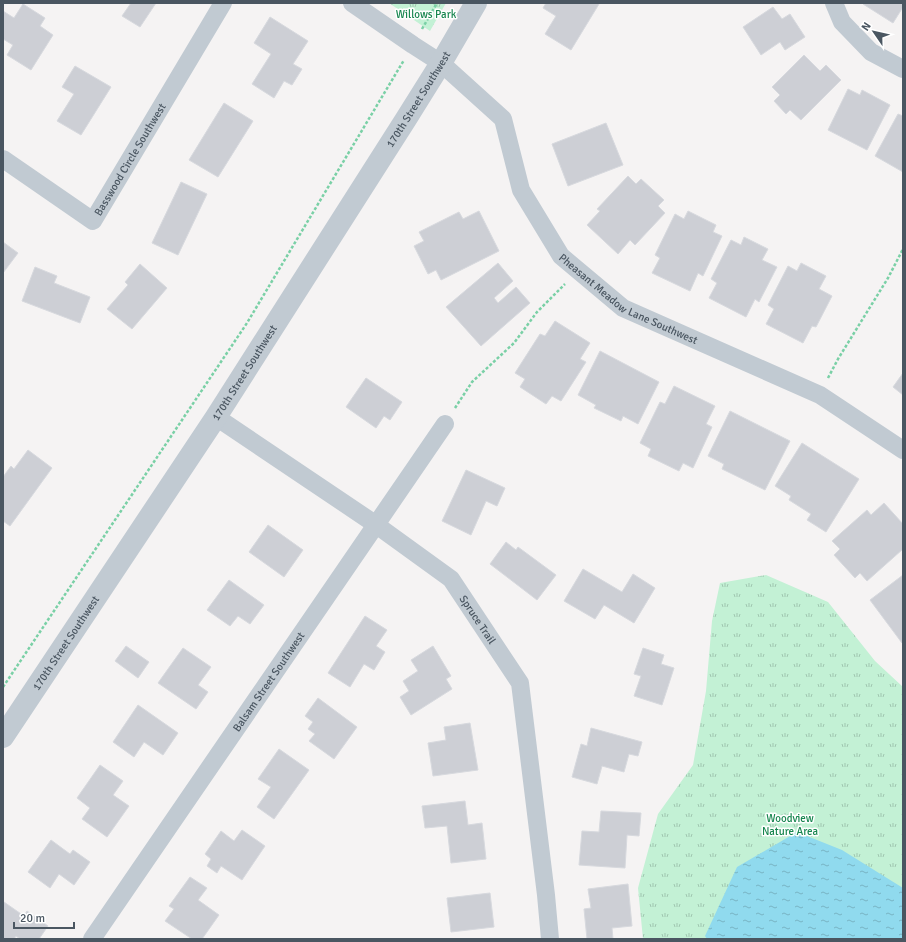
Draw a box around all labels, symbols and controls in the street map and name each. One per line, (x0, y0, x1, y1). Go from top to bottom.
park label: Willows Park (396, 8, 457, 21)
north arrow (854, 12, 894, 52)
text: N (859, 20, 874, 33)
street label: 170th Street Southwest (383, 49, 453, 150)
street label: Basswood Circle Southwest (91, 101, 168, 218)
street label: Pheasant Meadow Lane Southwest (556, 251, 700, 347)
street label: 170th Street Southwest (209, 322, 280, 423)
street label: 170th Street Southwest (29, 593, 102, 693)
street label: Spruce Trail (457, 593, 499, 646)
street label: Balsam Street Southwest (230, 629, 307, 734)
park label: Woodview Nature Area (762, 812, 819, 838)
scale bar (14, 904, 74, 930)
text: 20 m (20, 911, 45, 926)

